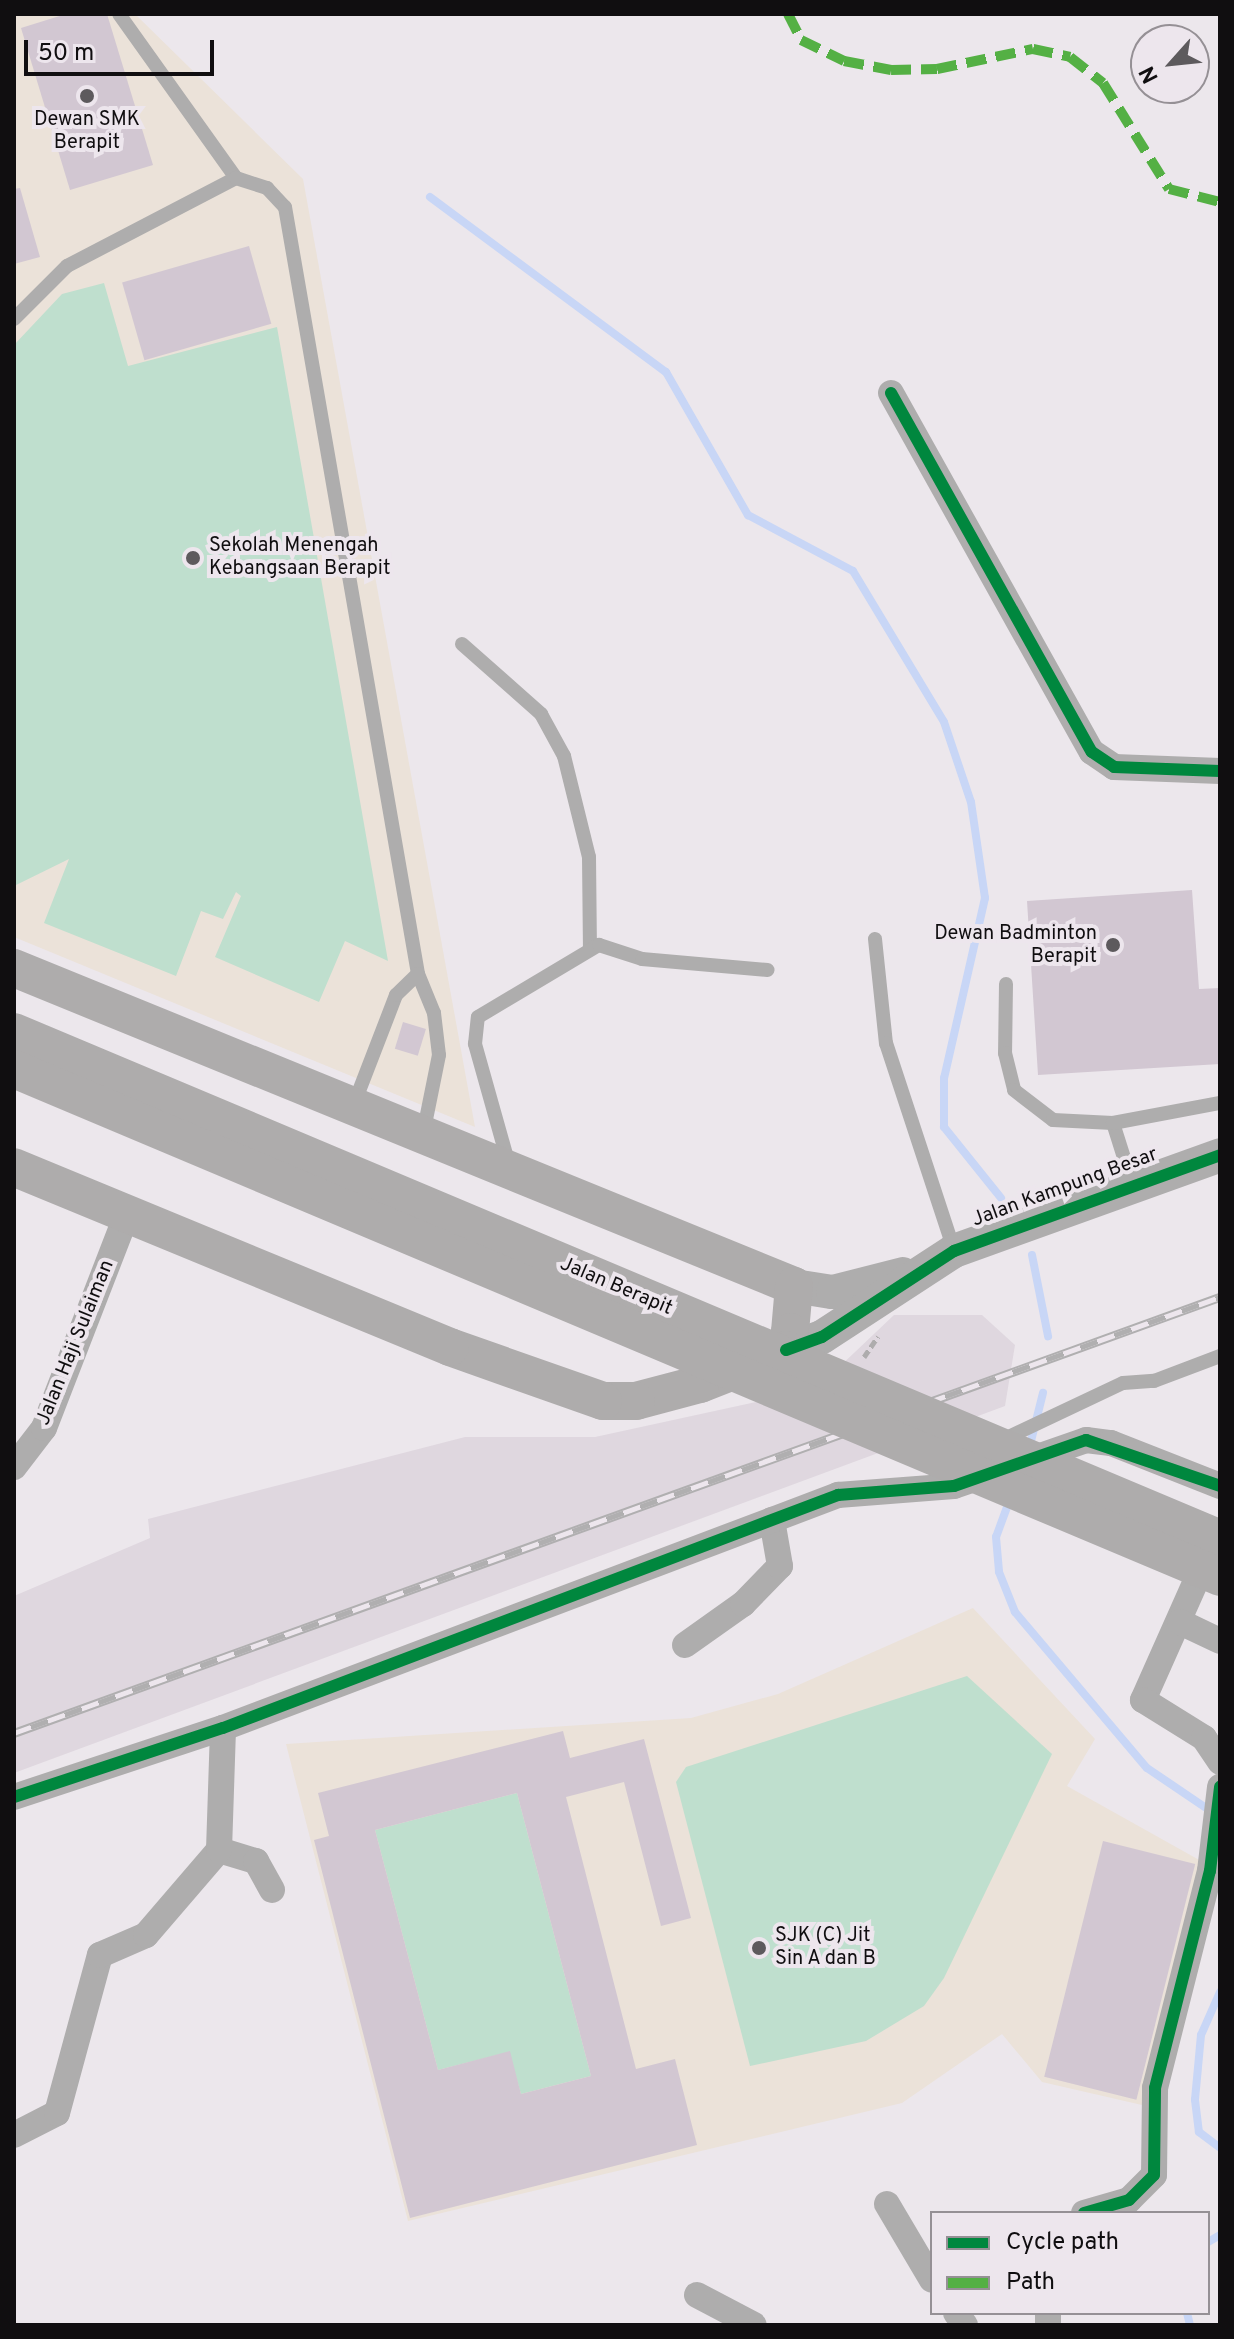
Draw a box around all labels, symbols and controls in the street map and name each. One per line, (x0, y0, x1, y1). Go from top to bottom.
scale bar (28, 24, 218, 74)
north arrow (1130, 24, 1210, 104)
text: 50 m (38, 39, 94, 69)
text: N (1134, 61, 1166, 87)
marker: Dewan SMK Berapit (78, 87, 96, 105)
place label: Dewan SMK Berapit (34, 108, 140, 155)
place label: Sekolah Menengah Kebangsaan Berapit (209, 534, 390, 581)
marker: Sekolah Menengah Kebangsaan Berapit (184, 549, 202, 567)
place label: Dewan Badminton Berapit (934, 922, 1097, 969)
marker: Dewan Badminton Berapit (1104, 936, 1122, 954)
street label: Jalan Kampung Besar (969, 1143, 1161, 1233)
street label: Jalan Berapit (556, 1253, 676, 1321)
street label: Jalan Haji Sulaiman (32, 1257, 120, 1429)
place label: SJK (C) Jit Sin A dan B (775, 1924, 877, 1971)
marker: SJK (C) Jit Sin A dan B (750, 1939, 768, 1957)
legend (930, 2211, 1210, 2315)
text: Cycle path (1006, 2228, 1119, 2258)
text: Path (1006, 2268, 1055, 2298)

